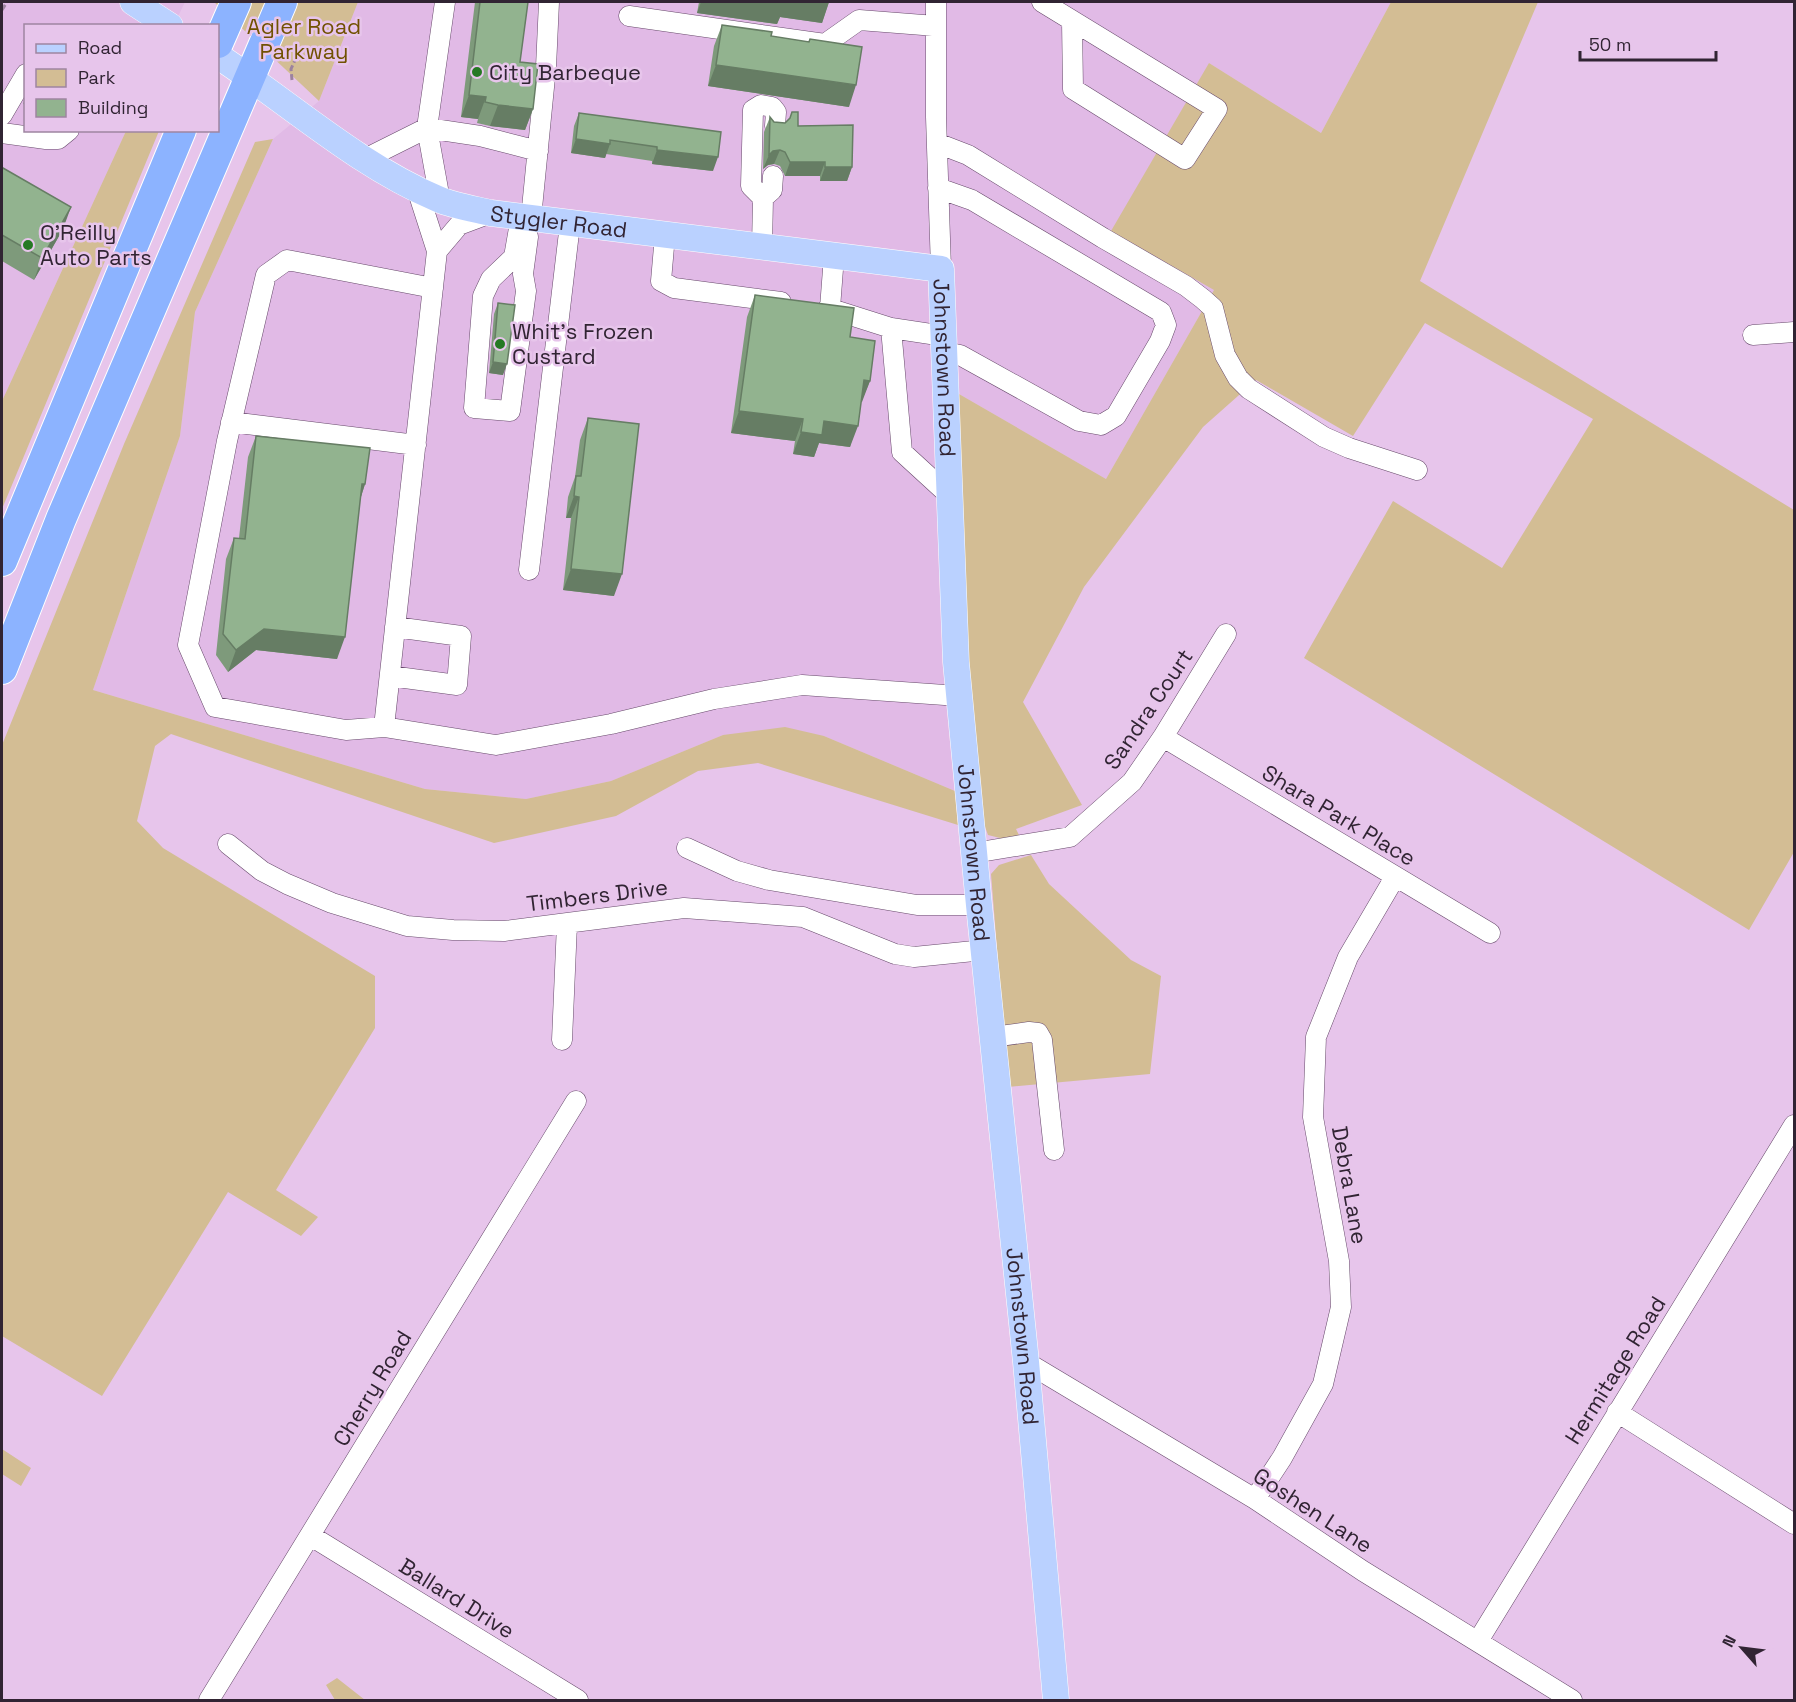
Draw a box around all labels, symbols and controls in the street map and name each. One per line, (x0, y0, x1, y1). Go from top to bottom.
park label: Agler Road Parkway (247, 12, 361, 65)
legend (24, 24, 219, 132)
scale bar (1580, 24, 1716, 62)
text: 50 m (1589, 33, 1631, 56)
text: Road (78, 36, 122, 59)
place label: City Barbeque (489, 58, 641, 86)
marker: City Barbeque (470, 65, 484, 79)
text: Park (78, 66, 116, 89)
text: Building (78, 96, 148, 119)
street label: Stygler Road (489, 199, 629, 244)
place label: O'Reilly Auto Parts (40, 218, 152, 271)
marker: O'Reilly Auto Parts (21, 238, 35, 252)
street label: Johnstown Road (927, 278, 962, 457)
place label: Whit's Frozen Custard (512, 317, 654, 370)
marker: Whit's Frozen Custard (493, 337, 507, 351)
street label: Sandra Court (1097, 643, 1199, 775)
street label: Shara Park Place (1257, 758, 1421, 872)
street label: Johnstown Road (952, 762, 997, 943)
street label: Timbers Drive (525, 872, 669, 918)
street label: Debra Lane (1326, 1124, 1374, 1246)
street label: Johnstown Road (1000, 1246, 1046, 1426)
street label: Hermitage Road (1558, 1291, 1672, 1449)
street label: Cherry Road (326, 1325, 418, 1451)
street label: Goshen Lane (1248, 1461, 1378, 1559)
street label: Ballard Drive (394, 1551, 520, 1645)
north arrow (1712, 1618, 1772, 1678)
text: N (1717, 1632, 1741, 1651)

